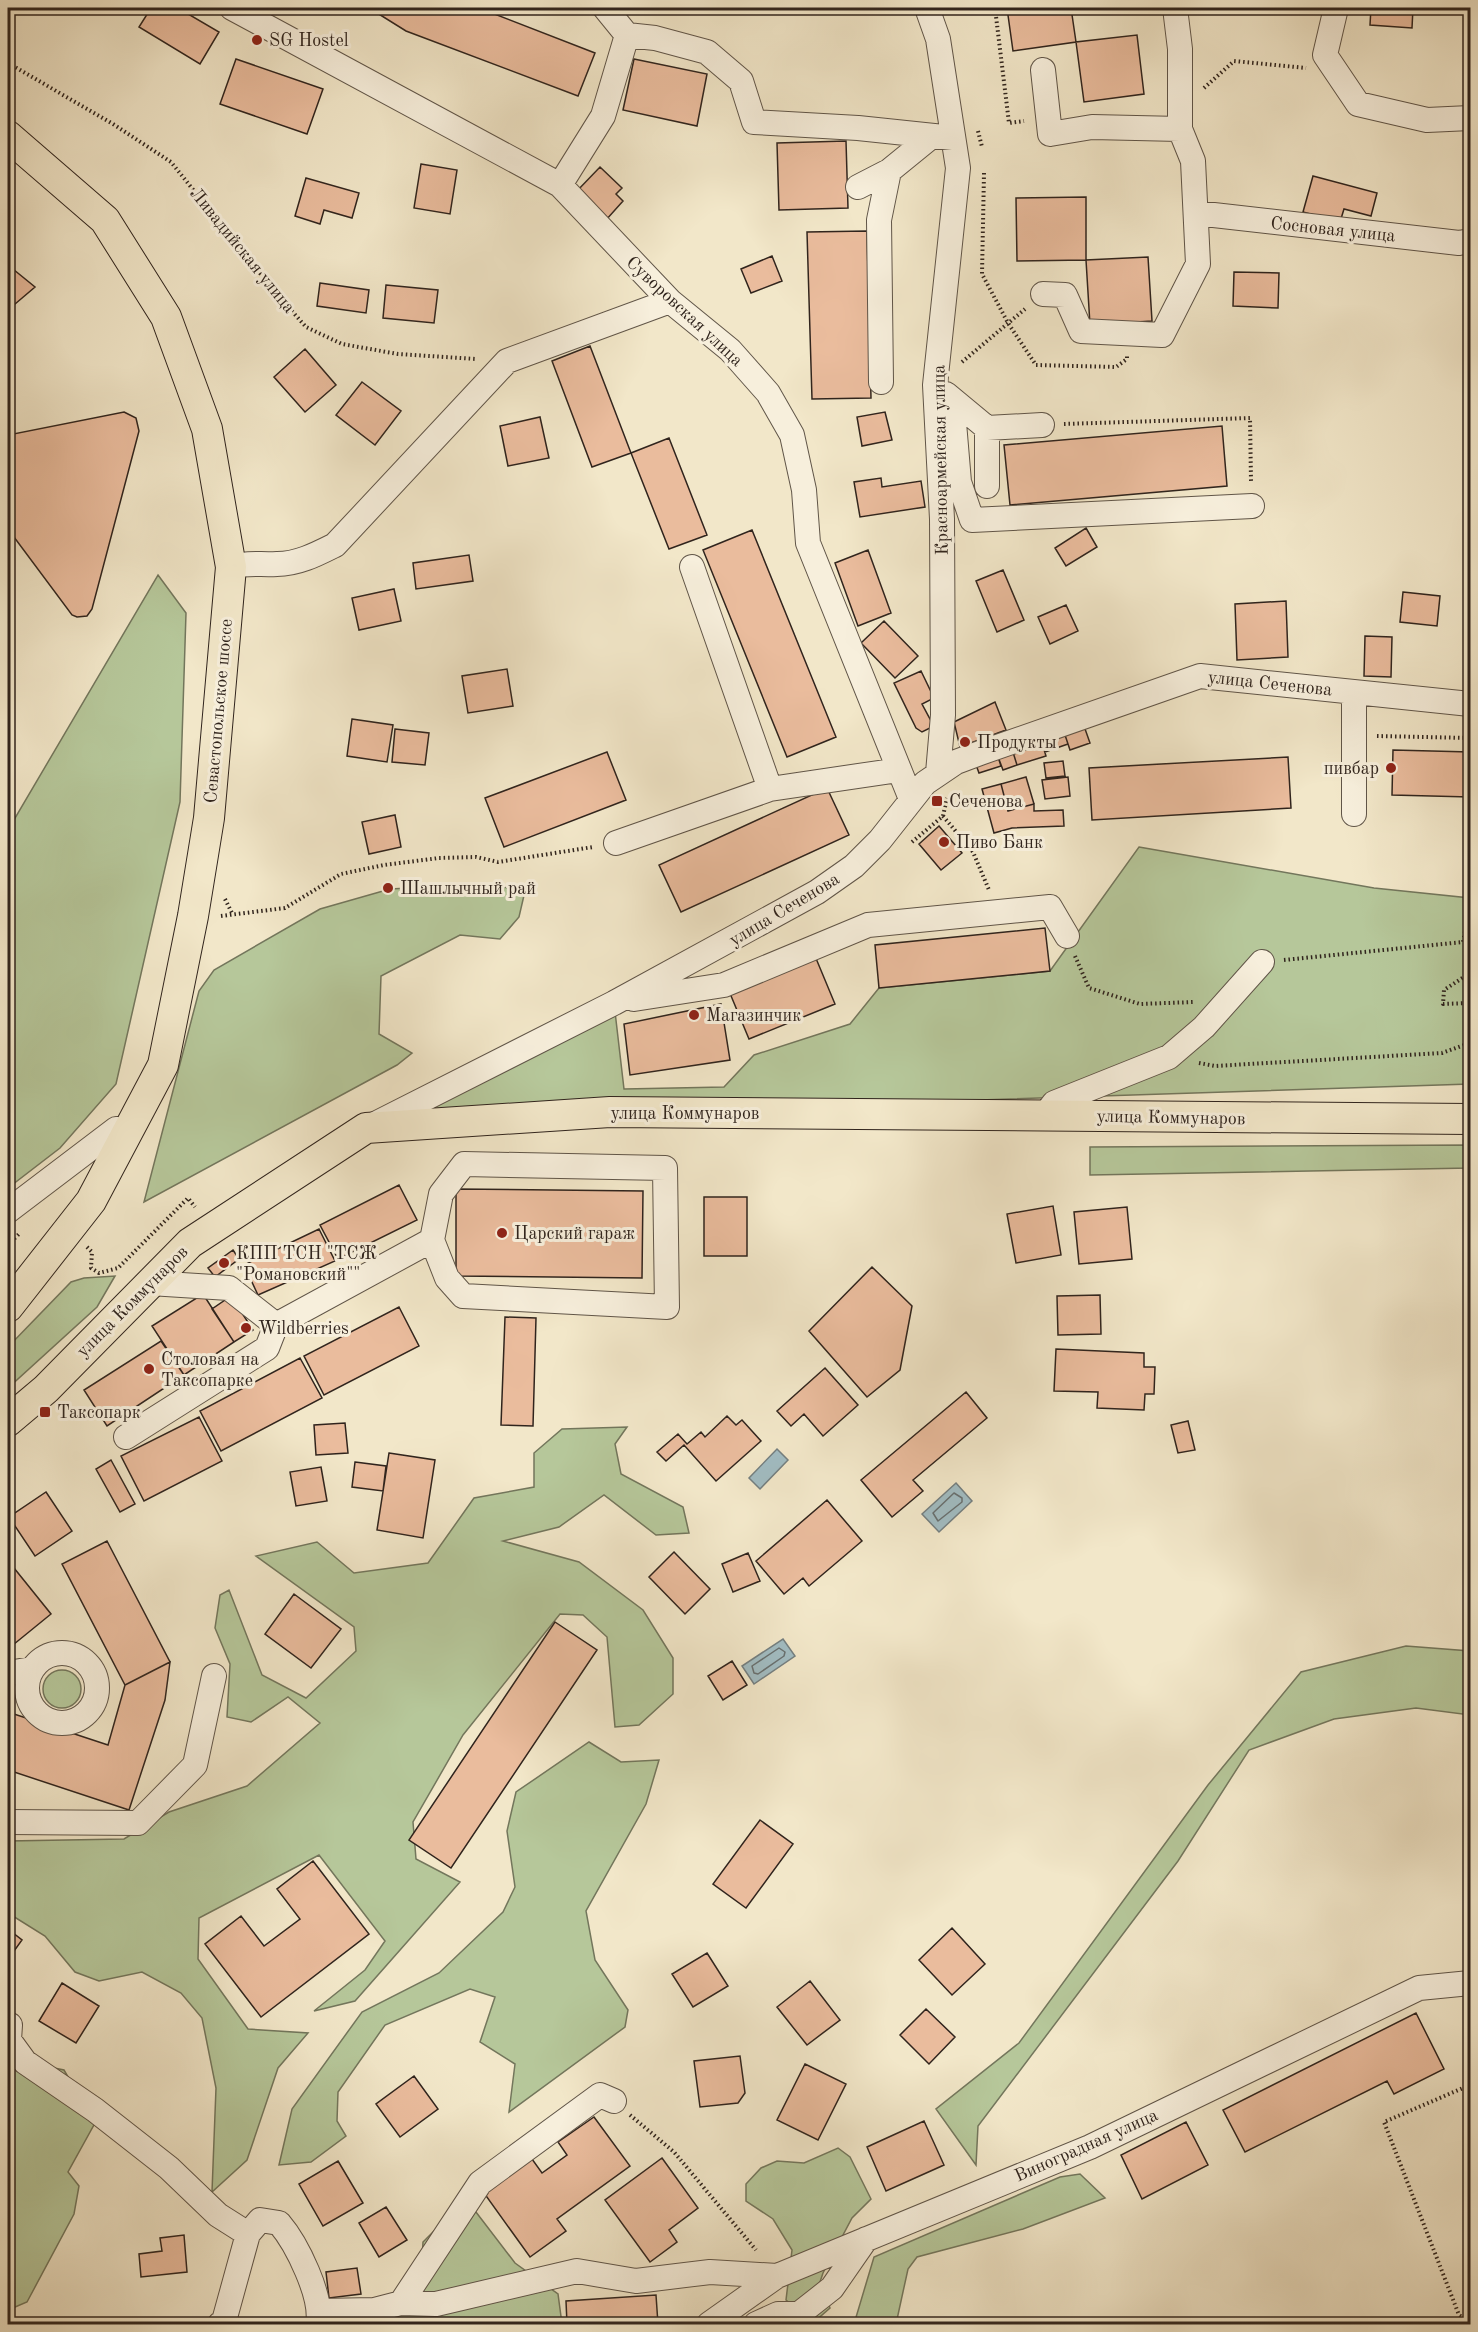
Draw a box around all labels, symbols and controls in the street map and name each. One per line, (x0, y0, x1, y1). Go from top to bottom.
place label: SG Hostel (269, 32, 349, 50)
marker: SG Hostel (250, 33, 264, 47)
street label: Ливадийская улица (186, 184, 298, 317)
street label: Сосновая улица (1269, 214, 1396, 246)
street label: Суворовская улица (622, 253, 746, 370)
street label: Красноармейская улица (930, 364, 952, 555)
street label: Севастопольское шоссе (202, 618, 236, 804)
street label: улица Сеченова (1207, 669, 1333, 699)
place label: Продукты (977, 734, 1057, 752)
marker: Продукты (958, 735, 972, 749)
place label: пивбар (1324, 760, 1379, 778)
marker: пивбар (1384, 761, 1398, 775)
place label: Сеченова (949, 793, 1023, 811)
marker: Сеченова (930, 794, 944, 808)
place label: Пиво Банк (956, 834, 1043, 852)
marker: Пиво Банк (937, 835, 951, 849)
street label: улица Сеченова (726, 870, 843, 950)
place label: Шашлычный рай (400, 880, 536, 898)
marker: Шашлычный рай (381, 881, 395, 895)
place label: Магазинчик (706, 1007, 801, 1025)
marker: Магазинчик (687, 1008, 701, 1022)
street label: улица Коммунаров (610, 1105, 760, 1123)
street label: улица Коммунаров (1096, 1108, 1246, 1128)
place label: Царский гараж (514, 1225, 635, 1243)
marker: Царский гараж (495, 1226, 509, 1240)
street label: улица Коммунаров (74, 1243, 192, 1361)
place label: КПП ТСН "ТСЖ "Романовский"" (236, 1245, 377, 1284)
marker: КПП ТСН "ТСЖ "Романовский"" (217, 1256, 231, 1270)
place label: Wildberries (258, 1320, 349, 1338)
marker: Wildberries (239, 1321, 253, 1335)
place label: Столовая на Таксопарке (161, 1351, 259, 1390)
marker: Столовая на Таксопарке (142, 1362, 156, 1376)
place label: Таксопарк (57, 1404, 141, 1422)
marker: Таксопарк (38, 1405, 52, 1419)
street label: Виноградная улица (1012, 2106, 1161, 2186)

